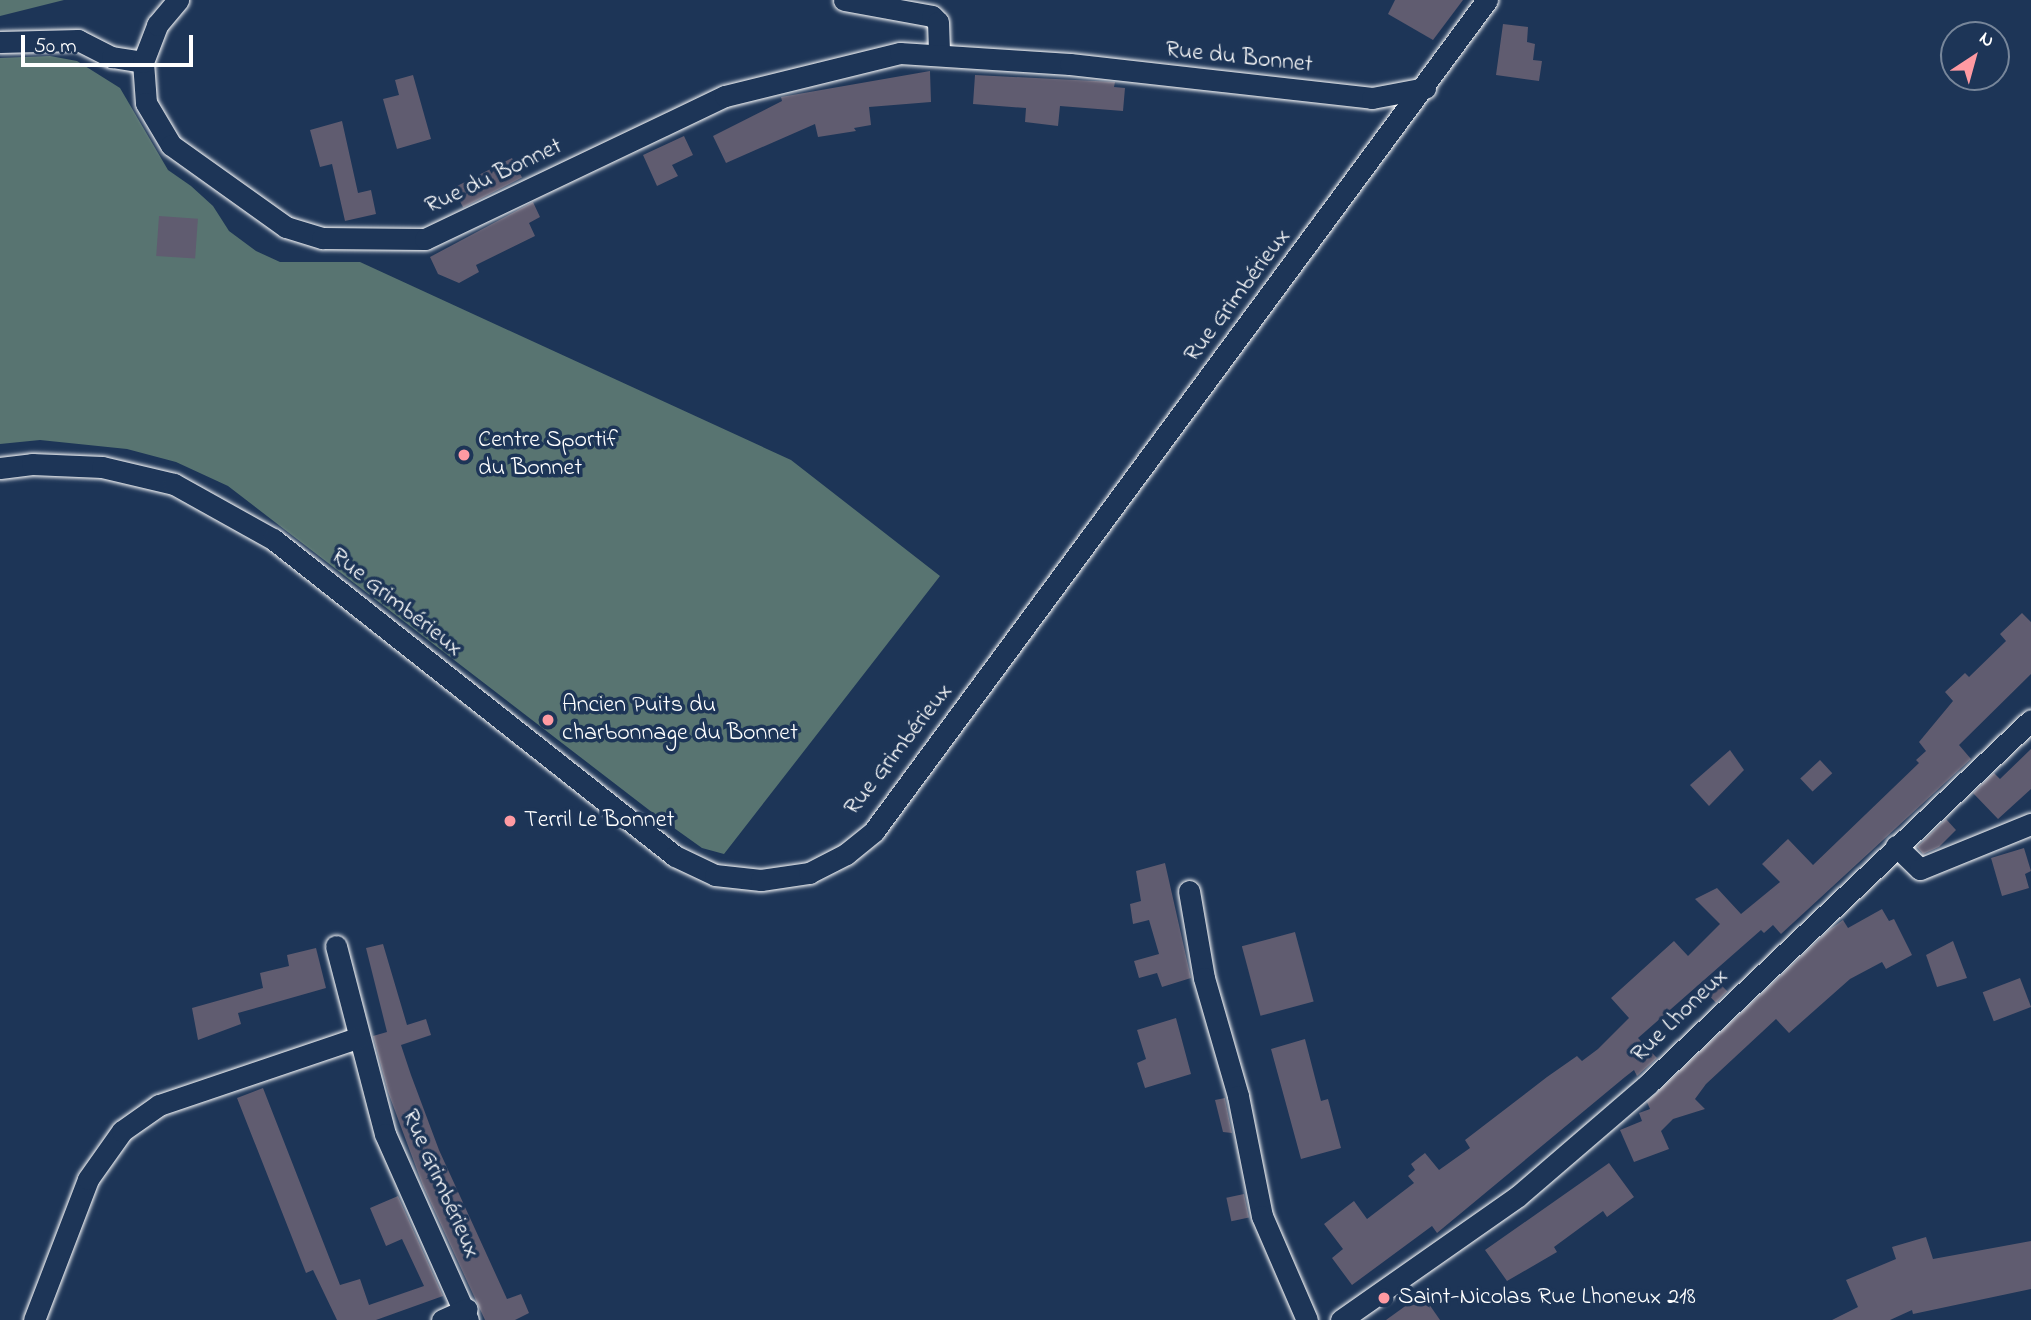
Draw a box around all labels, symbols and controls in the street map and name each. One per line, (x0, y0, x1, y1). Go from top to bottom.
scale bar (24, 21, 196, 65)
north arrow (1940, 21, 2010, 91)
text: N (1973, 26, 2000, 55)
text: 50 m (34, 32, 77, 62)
street label: Rue du Bonnet (1164, 36, 1314, 80)
street label: Rue du Bonnet (421, 133, 567, 221)
street label: Rue Grimbérieux (1179, 224, 1297, 368)
place label: Centre Sportif du Bonnet (478, 427, 618, 483)
marker: Centre Sportif du Bonnet (456, 447, 472, 463)
street label: Rue Grimbérieux (324, 543, 468, 663)
street label: Rue Grimbérieux (839, 678, 959, 822)
place label: Ancien Puits du charbonnage du Bonnet (562, 692, 798, 748)
marker: Ancien Puits du charbonnage du Bonnet (540, 712, 556, 728)
place label: Terril Le Bonnet (524, 807, 674, 835)
marker: Terril Le Bonnet (502, 813, 518, 829)
street label: Rue Lhoneux (1626, 963, 1734, 1069)
street label: Rue Grimbérieux (394, 1105, 486, 1263)
place label: Saint-Nicolas Rue Lhoneux 218 (1398, 1284, 1696, 1312)
marker: Saint-Nicolas Rue Lhoneux 218 (1376, 1290, 1392, 1306)

